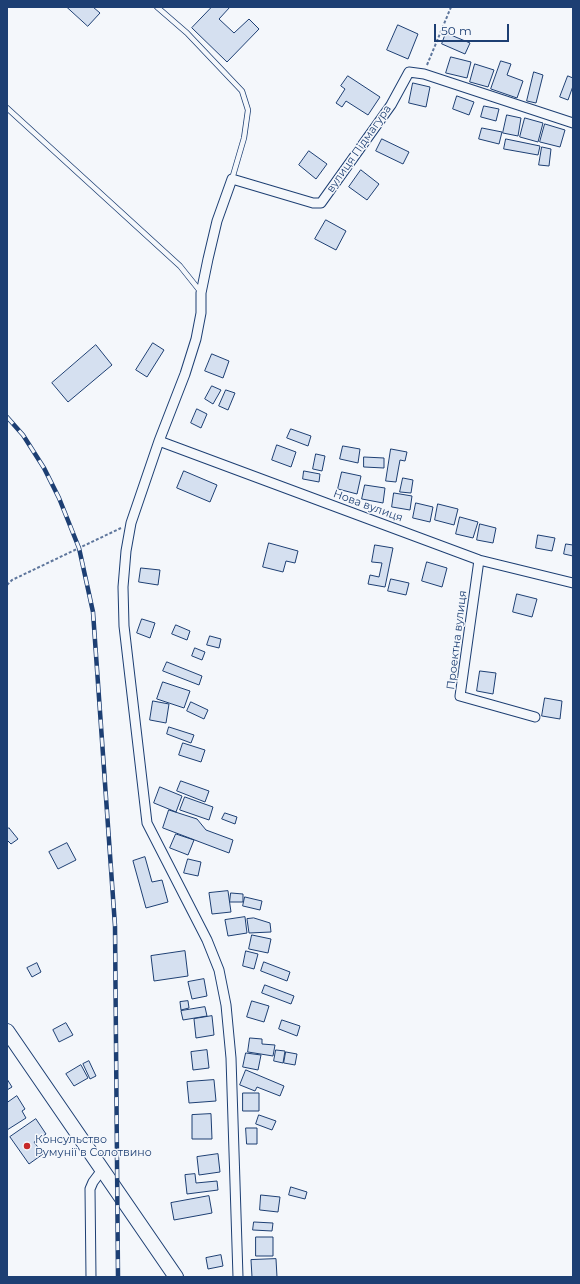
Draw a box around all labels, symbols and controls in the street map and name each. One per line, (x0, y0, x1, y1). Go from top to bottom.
scale bar (436, 16, 511, 42)
text: 50 m (441, 23, 472, 38)
street label: вулиця Підмагура (324, 103, 394, 195)
street label: Нова вулиця (331, 487, 405, 525)
street label: Проектна вулиця (444, 590, 470, 690)
place label: Консульство Румунії в Солотвино (35, 1133, 152, 1159)
marker: Консульство Румунії в Солотвино (22, 1141, 32, 1151)

